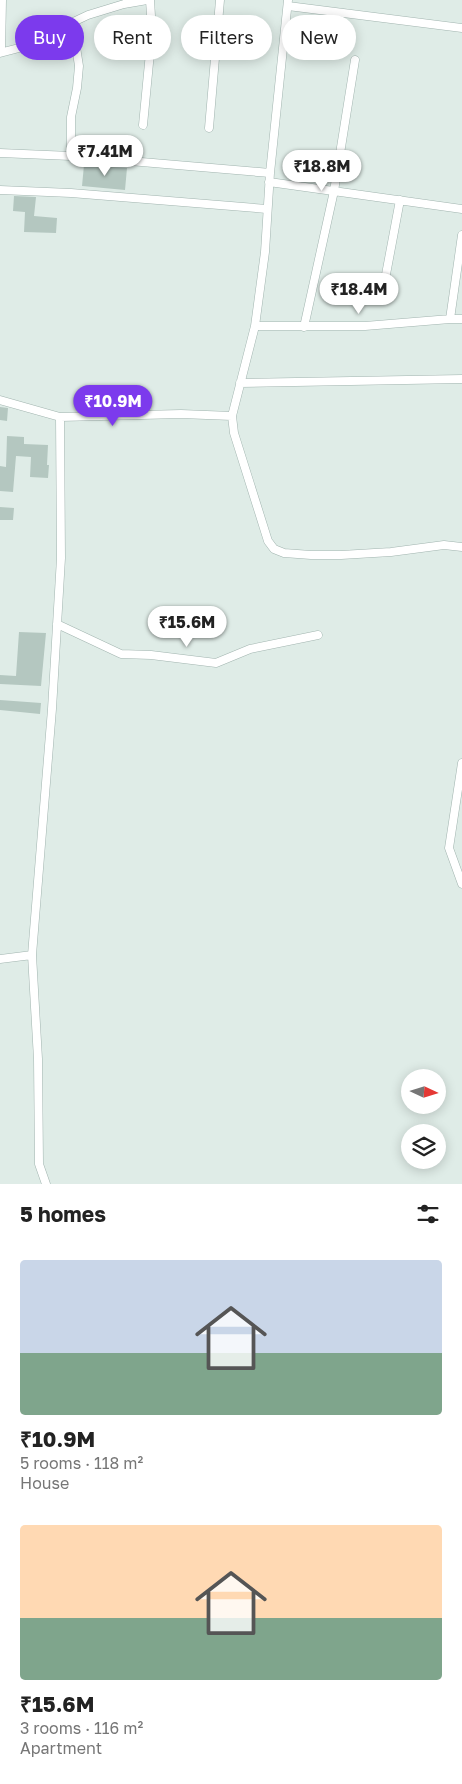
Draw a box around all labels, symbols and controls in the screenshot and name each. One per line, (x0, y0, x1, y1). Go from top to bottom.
chip: Buy (15, 15, 84, 60)
chip: Rent (94, 15, 171, 60)
chip: Filters (181, 15, 272, 60)
chip: New (282, 15, 356, 60)
pin: ₹7.41M (64, 134, 146, 177)
text: ₹7.41M (77, 141, 133, 161)
pin: ₹18.8M (281, 150, 363, 192)
text: ₹18.8M (293, 156, 351, 176)
pin: ₹18.4M (318, 272, 400, 315)
text: ₹18.4M (331, 279, 388, 299)
pin: ₹10.9M (72, 384, 154, 427)
text: ₹10.9M (84, 391, 142, 411)
pin: ₹15.6M (146, 606, 228, 648)
text: ₹15.6M (159, 612, 215, 632)
north arrow (401, 1069, 446, 1114)
map controls (401, 1069, 446, 1169)
button: layers (401, 1124, 446, 1169)
icon: filters (414, 1200, 442, 1228)
text: 5 homes (20, 1201, 106, 1227)
icon: home (186, 1293, 276, 1383)
text: ₹10.9M (20, 1426, 95, 1452)
text: 5 rooms · 118 m² (20, 1453, 143, 1473)
text: House (20, 1473, 69, 1493)
icon: home (186, 1558, 276, 1648)
text: ₹15.6M (20, 1691, 94, 1717)
text: 3 rooms · 116 m² (20, 1718, 143, 1738)
text: Apartment (20, 1738, 102, 1758)

